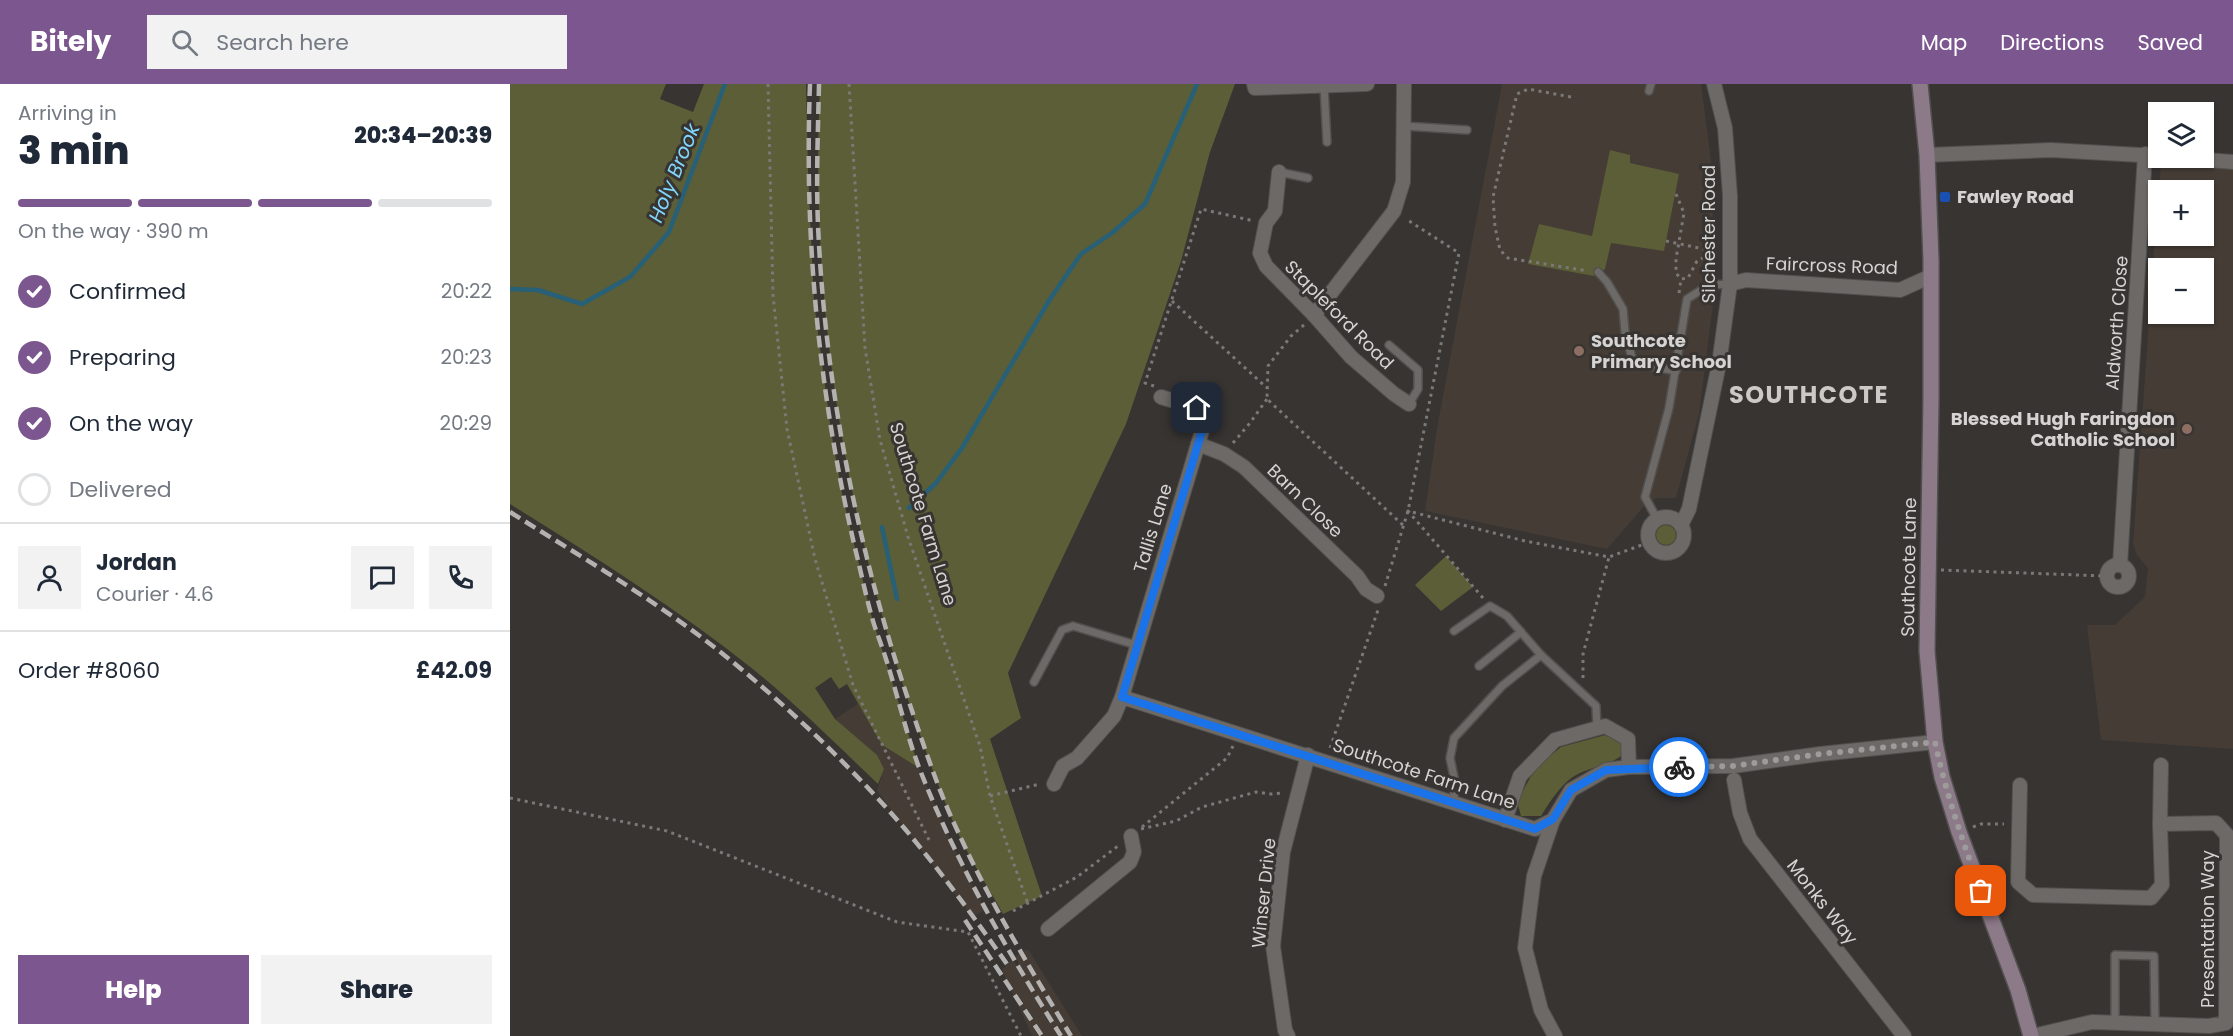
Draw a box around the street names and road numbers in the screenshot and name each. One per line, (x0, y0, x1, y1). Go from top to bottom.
street label: Silchester Road (1696, 165, 1721, 303)
street label: Faircross Road (1766, 251, 1898, 280)
street label: Stapleford Road (1279, 255, 1399, 375)
street label: Aldworth Close (2099, 255, 2134, 391)
street label: Southcote Farm Lane (884, 419, 963, 609)
street label: Barn Close (1262, 458, 1349, 543)
street label: Tallis Lane (1127, 480, 1178, 576)
street label: Southcote Lane (1895, 497, 1922, 637)
street label: Southcote Farm Lane (1330, 732, 1519, 815)
street label: Winser Drive (1245, 837, 1282, 949)
street label: Presentation Way (2195, 850, 2220, 1008)
street label: Monks Way (1781, 854, 1864, 950)

